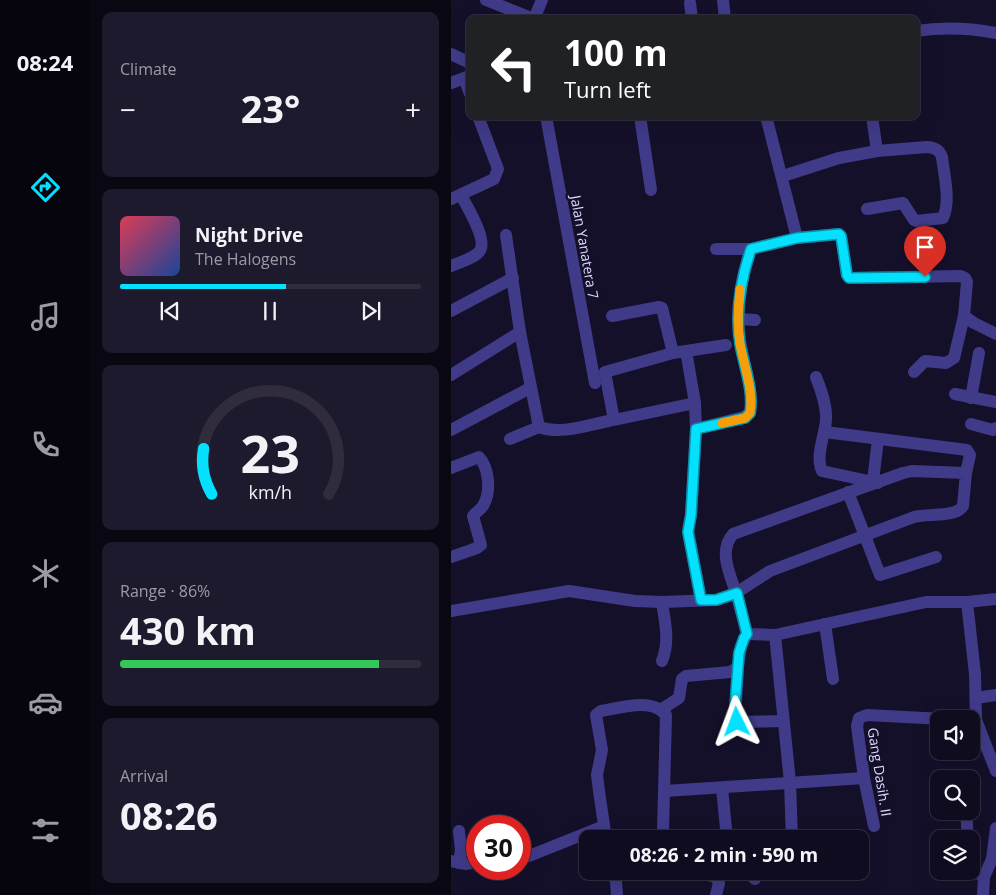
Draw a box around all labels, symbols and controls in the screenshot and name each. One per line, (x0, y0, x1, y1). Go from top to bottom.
text: 100 m (564, 29, 668, 76)
icon: left (481, 35, 546, 100)
text: 08:24 (17, 47, 73, 77)
text: Climate (120, 58, 177, 80)
text: Turn left (564, 74, 651, 104)
text: 23° (241, 82, 300, 134)
text: − (120, 90, 136, 128)
text: + (405, 90, 421, 128)
icon: directions (28, 170, 63, 205)
street label: Jalan Yanatera 7 (566, 192, 603, 300)
text: Night Drive (195, 222, 303, 248)
pin (904, 226, 946, 277)
icon: arrive (911, 233, 939, 261)
text: The Halogens (195, 248, 296, 270)
icon: previous (156, 297, 184, 325)
icon: pause (256, 297, 284, 325)
icon: next (357, 297, 385, 325)
icon: music (28, 299, 63, 334)
text: 23 (241, 417, 300, 488)
icon: phone (28, 427, 63, 462)
text: km/h (249, 480, 292, 504)
icon: climate (28, 556, 63, 591)
text: Range · 86% (120, 580, 210, 602)
text: 430 km (120, 604, 256, 656)
icon: car (28, 685, 63, 720)
position arrow (710, 695, 762, 747)
map controls (930, 710, 980, 880)
button: sound (930, 710, 980, 760)
street label: Gang Dasih. II (864, 726, 896, 818)
text: Arrival (120, 765, 168, 787)
button: search (930, 770, 980, 820)
text: 08:26 (120, 789, 218, 841)
icon: filters (28, 813, 63, 848)
speed limit sign: 30 (466, 815, 531, 880)
button: layers (930, 830, 980, 880)
text: 08:26 · 2 min · 590 m (630, 842, 818, 868)

